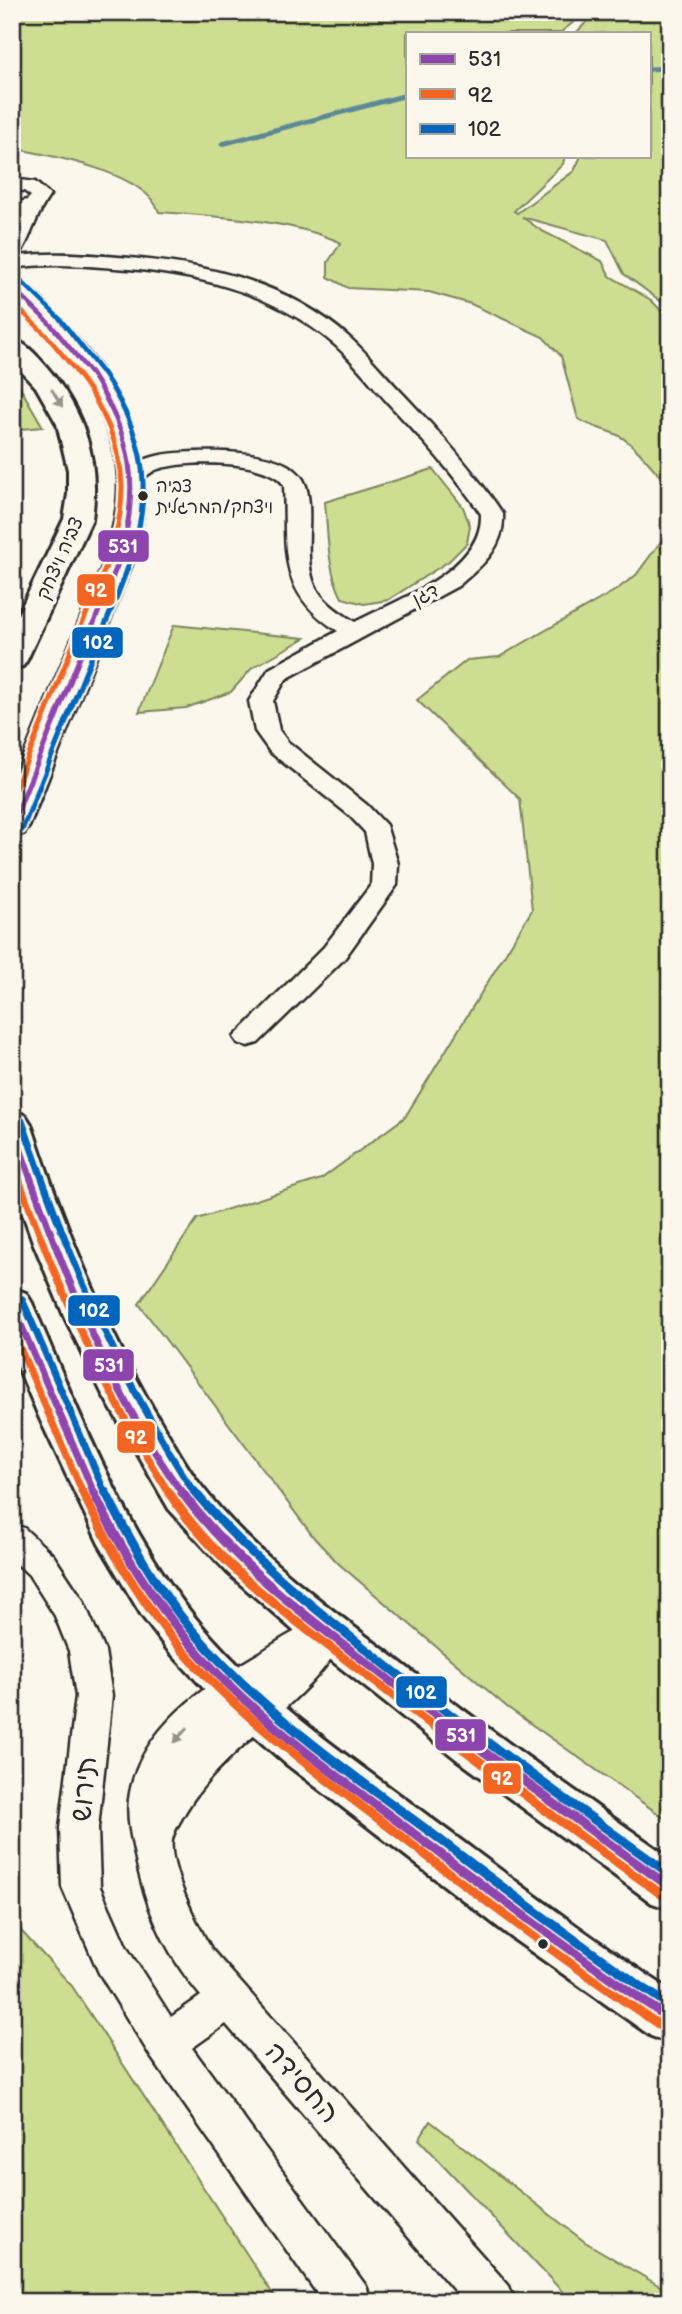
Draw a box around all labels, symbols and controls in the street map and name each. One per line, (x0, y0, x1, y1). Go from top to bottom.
legend (406, 32, 650, 158)
text: 531 (468, 47, 501, 72)
text: 92 (468, 83, 493, 108)
text: 102 (468, 117, 501, 142)
one-way arrow (51, 388, 64, 408)
place label: צביה ויצחק/המרגלית (155, 476, 273, 518)
marker: צביה ויצחק/המרגלית (136, 489, 150, 503)
street label: צביה ויצחק (32, 514, 89, 604)
line badge: 531 (97, 529, 150, 563)
text: 531 (108, 536, 138, 559)
line badge: 92 (76, 573, 116, 607)
street label: דגן (409, 579, 443, 612)
text: 92 (85, 580, 108, 603)
line badge: 102 (71, 626, 124, 659)
text: 102 (82, 632, 114, 655)
line badge: 102 (67, 1294, 121, 1327)
text: 102 (78, 1300, 110, 1323)
line badge: 531 (82, 1348, 135, 1382)
text: 531 (94, 1355, 124, 1378)
line badge: 92 (116, 1420, 156, 1454)
text: 92 (125, 1427, 148, 1450)
line badge: 102 (395, 1675, 448, 1709)
text: 102 (405, 1682, 437, 1705)
line badge: 531 (434, 1718, 487, 1752)
text: 531 (446, 1725, 476, 1748)
one-way arrow (173, 1726, 189, 1743)
street label: תירוש (65, 1755, 104, 1823)
line badge: 92 (482, 1762, 522, 1795)
text: 92 (491, 1768, 514, 1791)
unlabelled marker (536, 1937, 550, 1951)
street label: החסידה (258, 2036, 346, 2130)

